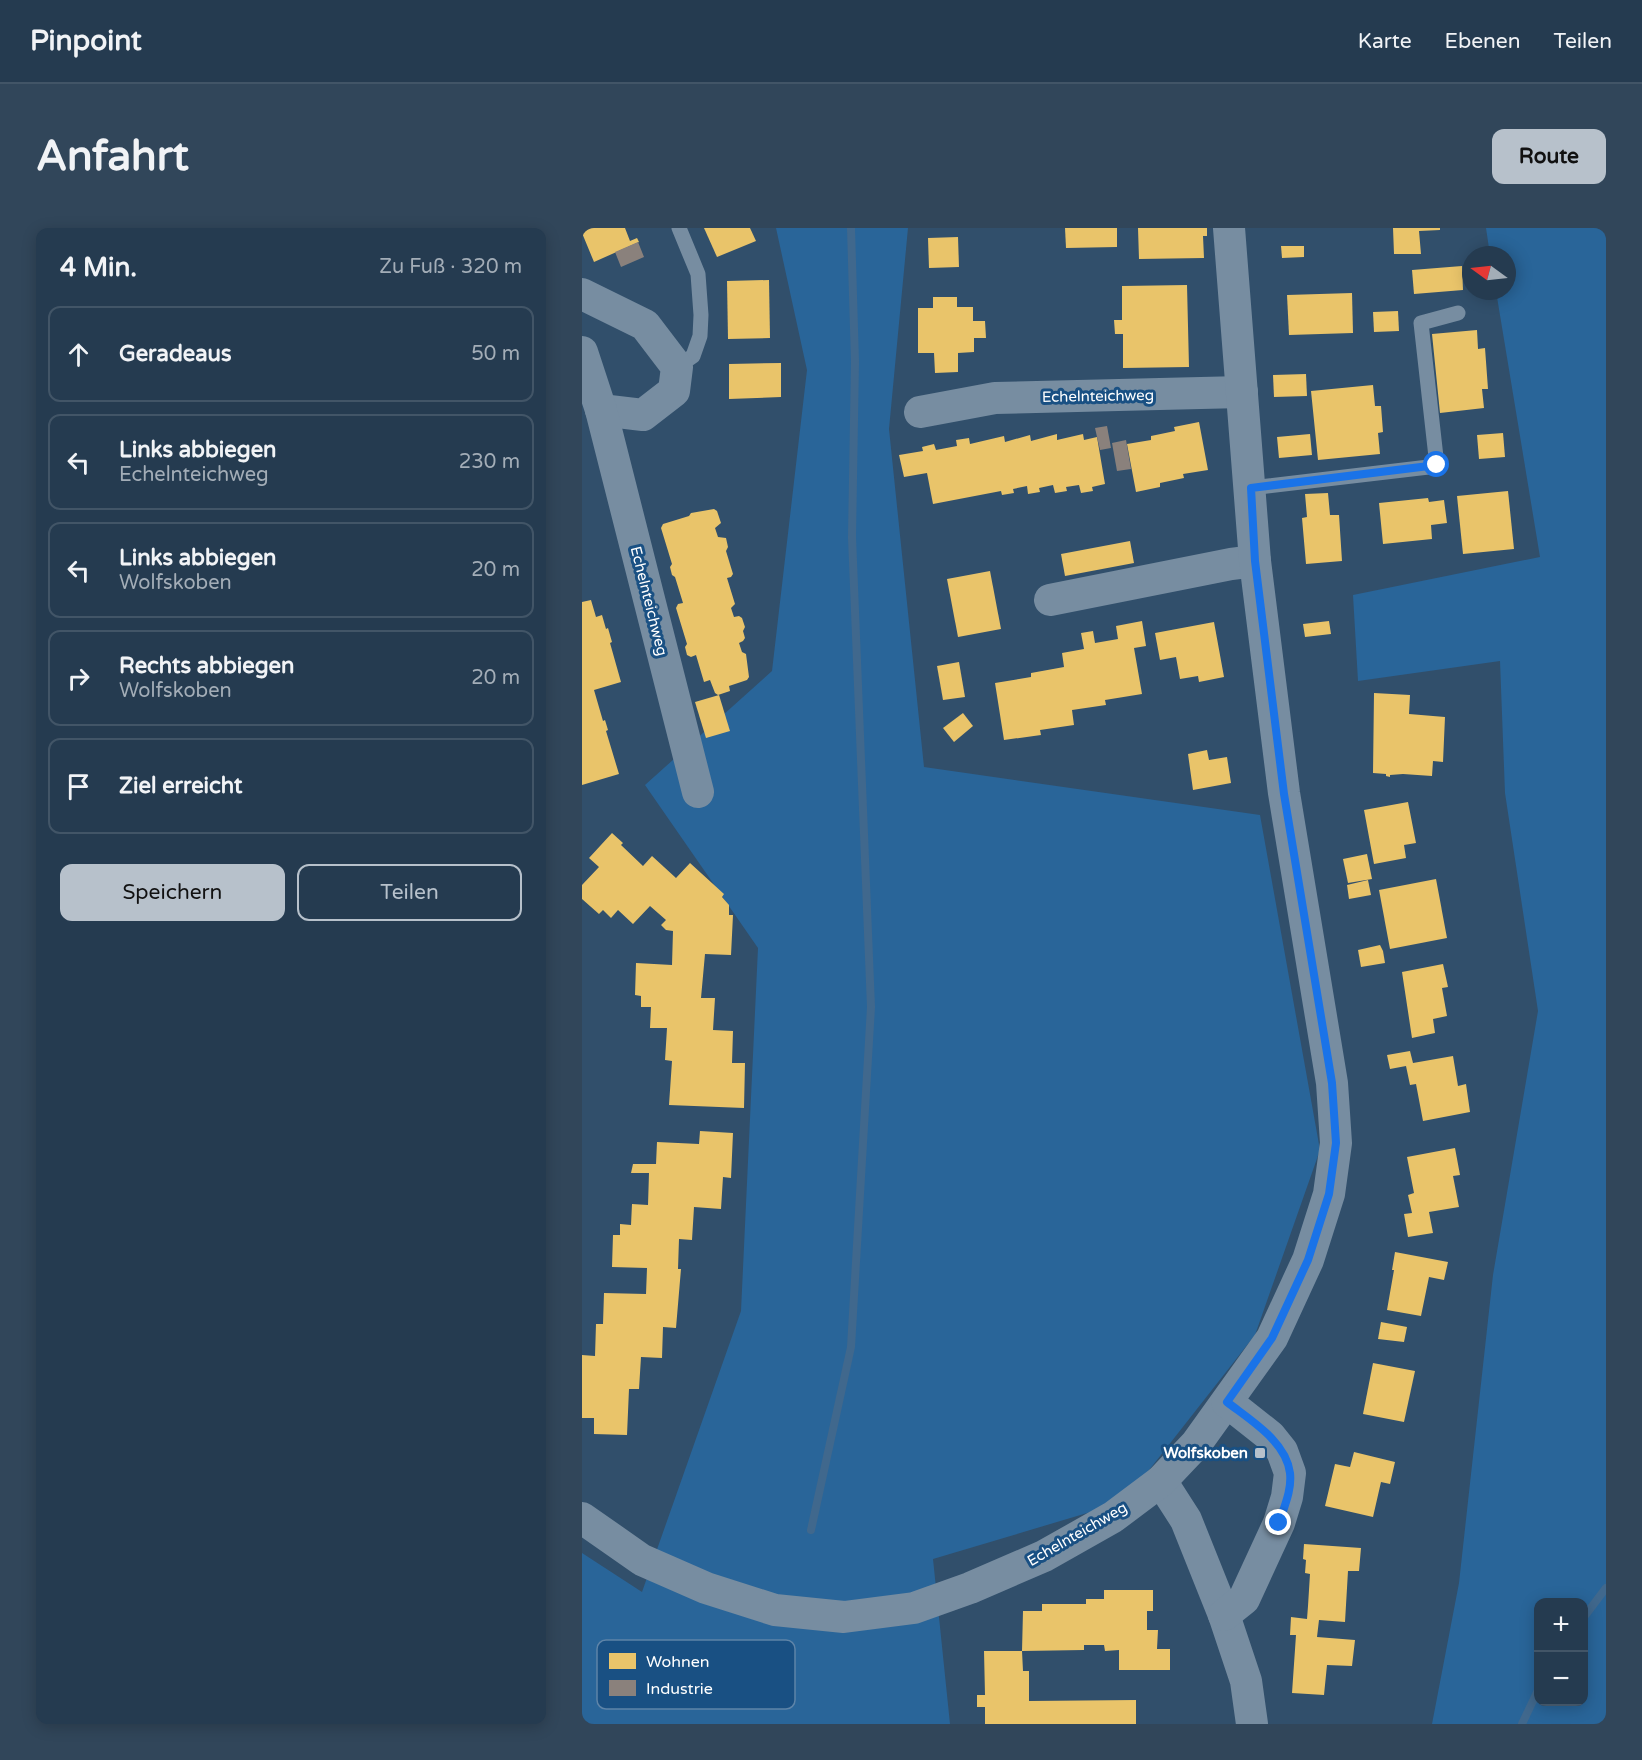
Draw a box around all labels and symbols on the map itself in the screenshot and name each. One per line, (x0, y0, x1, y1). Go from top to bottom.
north arrow (1462, 246, 1516, 300)
street label: Echelnteichweg (1042, 386, 1154, 406)
route start (1423, 451, 1449, 477)
street label: Echelnteichweg (627, 544, 671, 658)
place label: Wolfskoben (1163, 1444, 1248, 1462)
marker: Wolfskoben (1253, 1446, 1267, 1460)
street label: Echelnteichweg (1024, 1498, 1130, 1570)
route end (1265, 1509, 1291, 1535)
legend (597, 1640, 795, 1709)
text: Wohnen (646, 1652, 709, 1672)
text: Industrie (646, 1679, 713, 1699)

